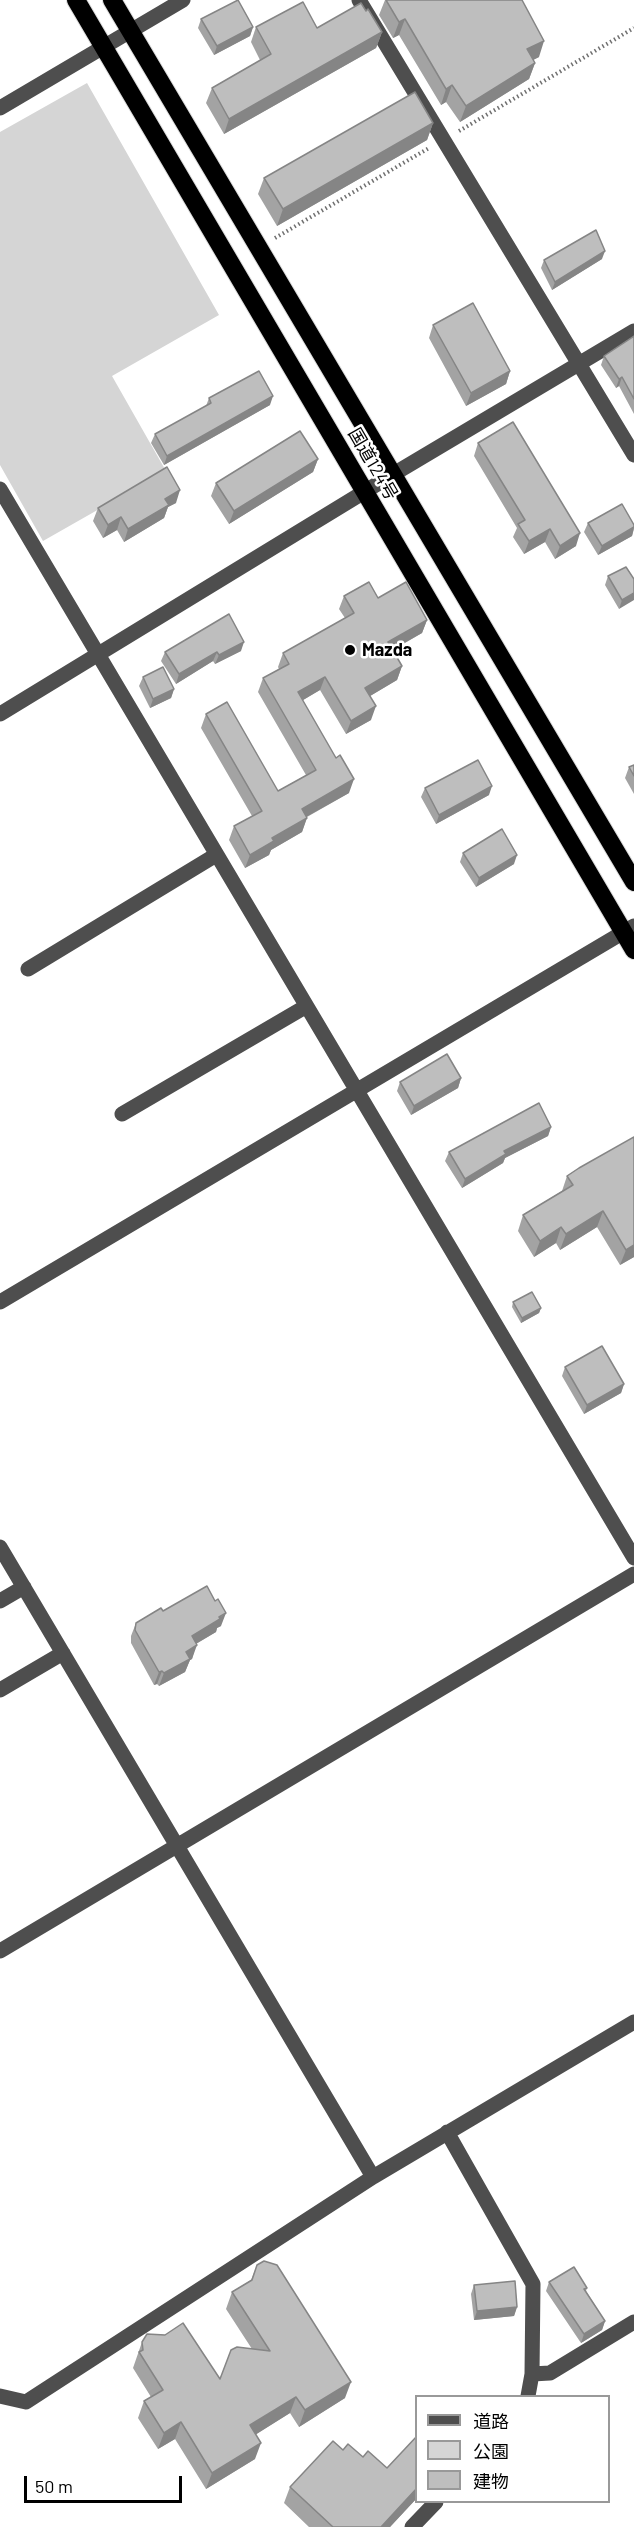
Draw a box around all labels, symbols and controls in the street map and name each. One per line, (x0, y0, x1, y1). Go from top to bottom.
street label: 国道124号 (344, 424, 402, 504)
place label: Mazda (362, 639, 412, 661)
marker: Mazda (343, 643, 357, 657)
legend (415, 2395, 610, 2503)
text: 道路 (473, 2410, 509, 2432)
text: 公園 (473, 2440, 509, 2462)
scale bar (27, 2464, 184, 2502)
text: 建物 (473, 2470, 509, 2492)
text: 50 m (35, 2475, 73, 2497)

